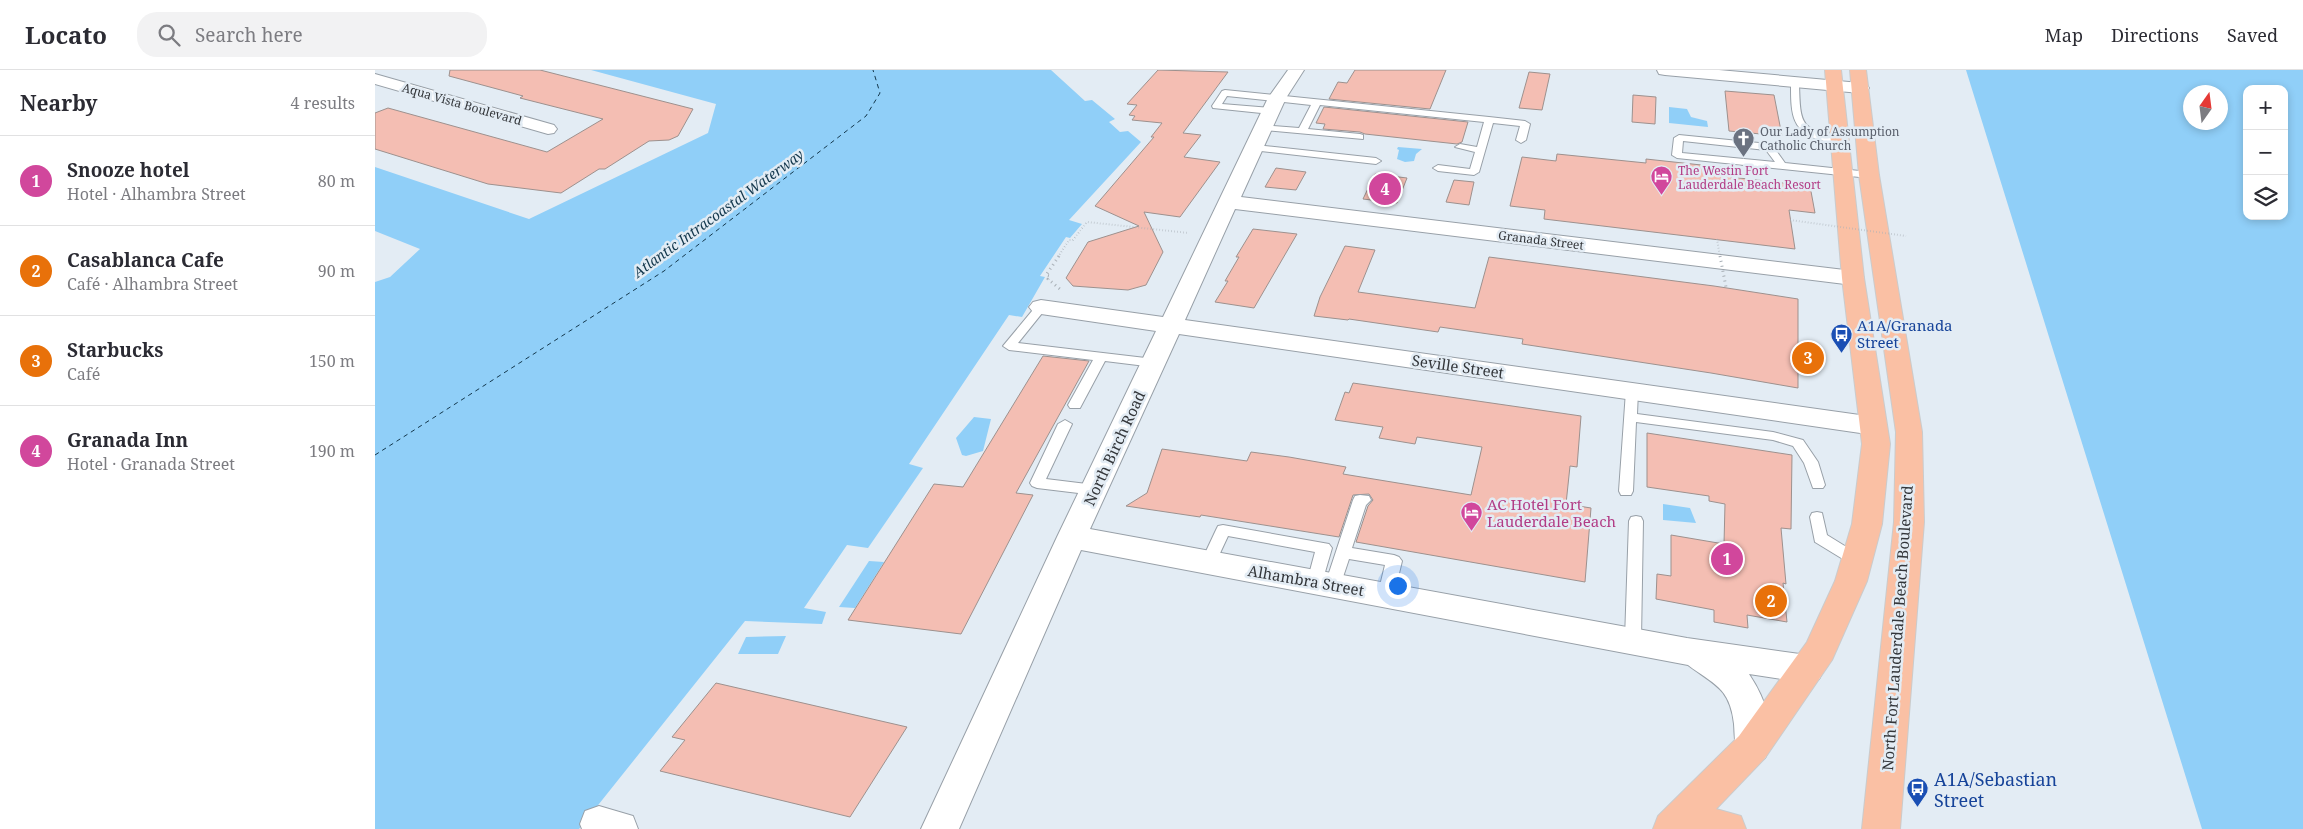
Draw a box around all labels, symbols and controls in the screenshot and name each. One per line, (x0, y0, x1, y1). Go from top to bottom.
search box (137, 12, 487, 57)
text: Locato (25, 18, 107, 51)
icon: search (155, 21, 183, 49)
text: Search here (195, 22, 303, 48)
text: Map (2045, 23, 2083, 47)
text: Directions (2111, 23, 2199, 47)
text: Saved (2227, 23, 2278, 47)
street label: Aqua Vista Boulevard (400, 79, 524, 129)
north arrow (2183, 85, 2228, 130)
map controls (2243, 85, 2288, 220)
button: + (2243, 85, 2288, 130)
text: Nearby (20, 89, 98, 117)
text: 4 results (291, 92, 355, 114)
place label: Our Lady of Assumption Catholic Church (1760, 123, 1900, 154)
church icon: Our Lady of Assumption Catholic Church (1732, 126, 1756, 157)
button: − (2243, 130, 2288, 175)
water label: Atlantic Intracoastal Waterway (628, 145, 807, 282)
text: Snooze hotel (67, 157, 189, 183)
place label: The Westin Fort Lauderdale Beach Resort (1678, 162, 1821, 193)
hotel icon: The Westin Fort Lauderdale Beach Resort (1650, 165, 1674, 196)
text: 1 (31, 170, 41, 192)
text: 80 m (318, 170, 355, 192)
pin: 4 (1369, 170, 1401, 208)
button: layers (2243, 175, 2288, 220)
text: Hotel · Alhambra Street (67, 183, 246, 205)
street label: Granada Street (1497, 226, 1585, 254)
text: Casablanca Cafe (67, 247, 224, 273)
text: 2 (31, 260, 41, 282)
text: 90 m (318, 260, 355, 282)
text: Café · Alhambra Street (67, 273, 238, 295)
place label: A1A/Granada Street (1857, 315, 1953, 352)
bus stop icon: A1A/Granada Street (1829, 322, 1853, 353)
text: Starbucks (67, 337, 163, 363)
pin: 3 (1792, 339, 1824, 377)
text: 3 (31, 350, 41, 372)
text: 150 m (309, 350, 355, 372)
street label: Seville Street (1411, 350, 1505, 382)
text: Café (67, 363, 100, 385)
street label: North Birch Road (1079, 387, 1149, 509)
text: Granada Inn (67, 427, 188, 453)
text: 4 (31, 440, 41, 462)
text: 190 m (309, 440, 355, 462)
text: Hotel · Granada Street (67, 453, 235, 475)
street label: North Fort Lauderdale Beach Boulevard (1877, 485, 1917, 771)
place label: AC Hotel Fort Lauderdale Beach (1487, 494, 1617, 531)
hotel icon: AC Hotel Fort Lauderdale Beach (1459, 501, 1483, 532)
pin: 1 (1711, 540, 1743, 578)
street label: Alhambra Street (1246, 560, 1366, 600)
your location (1385, 573, 1411, 599)
pin: 2 (1755, 582, 1787, 620)
place label: A1A/Sebastian Street (1934, 767, 2058, 812)
bus stop icon: A1A/Sebastian Street (1906, 777, 1930, 808)

